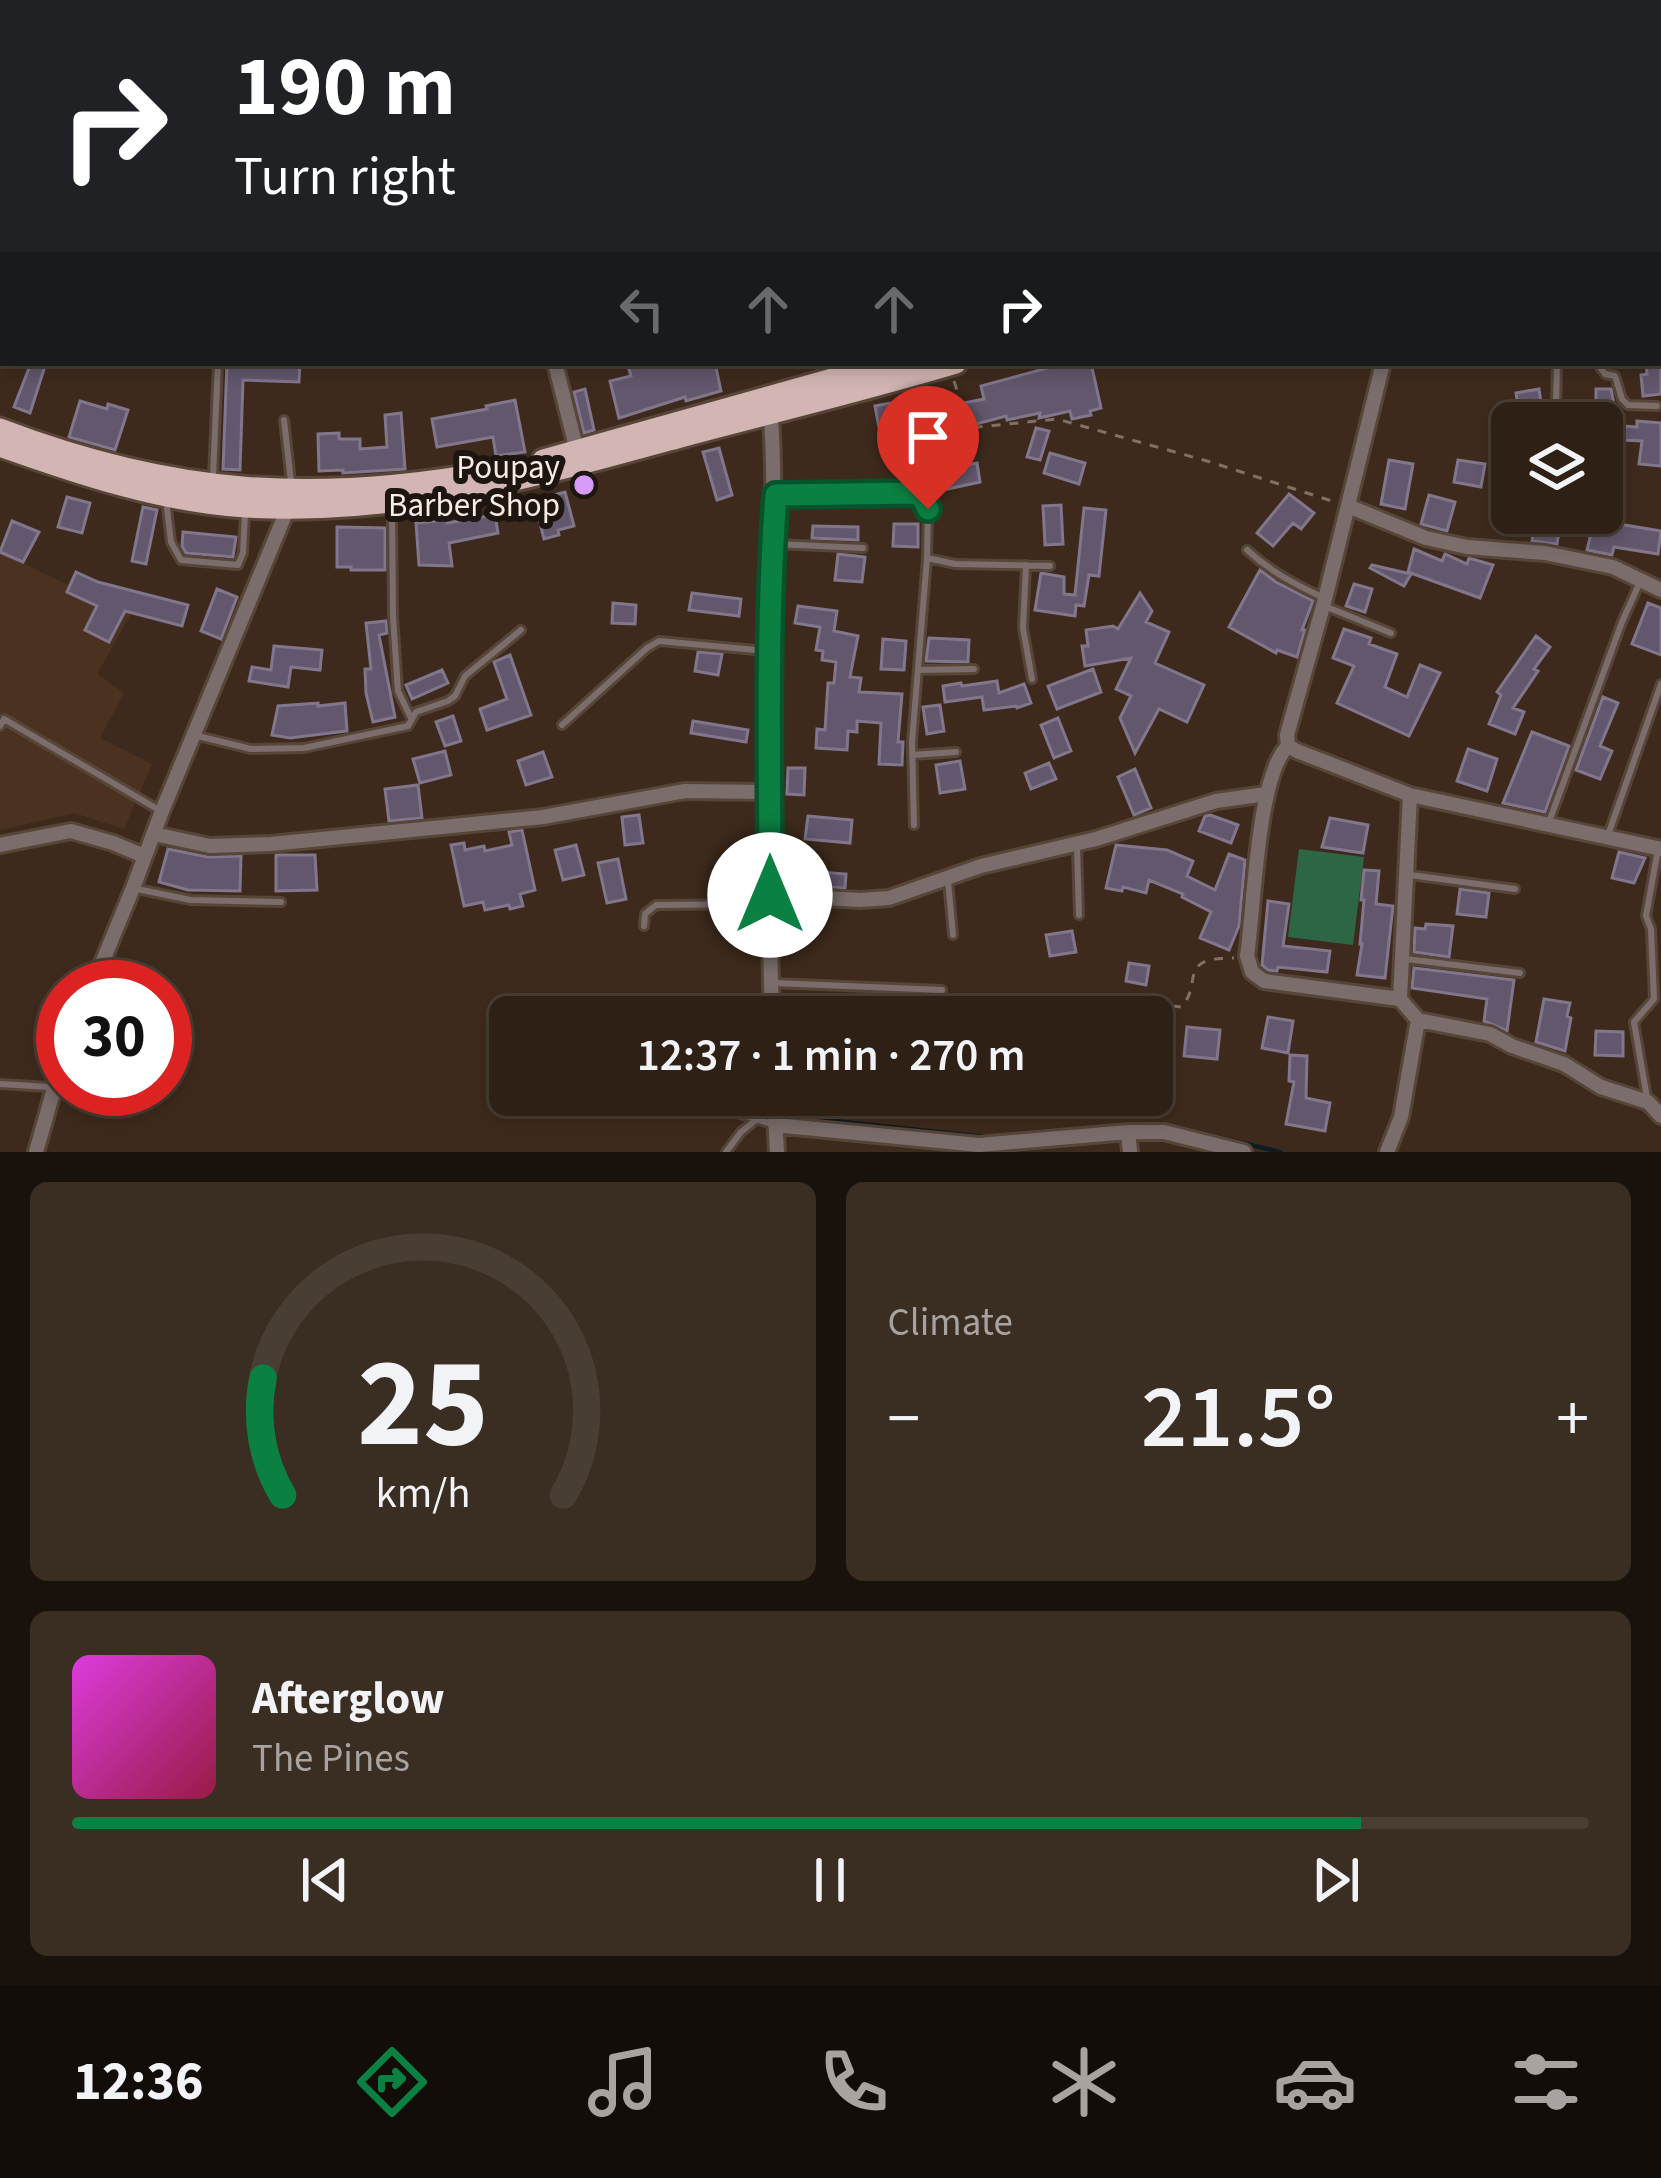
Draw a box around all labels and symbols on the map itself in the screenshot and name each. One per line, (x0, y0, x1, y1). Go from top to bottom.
pin (877, 386, 979, 509)
place label: Poupay Barber Shop (388, 444, 561, 529)
marker: Poupay Barber Shop (571, 472, 597, 498)
position arrow (707, 832, 833, 958)
speed limit sign: 30 (36, 960, 192, 1116)

